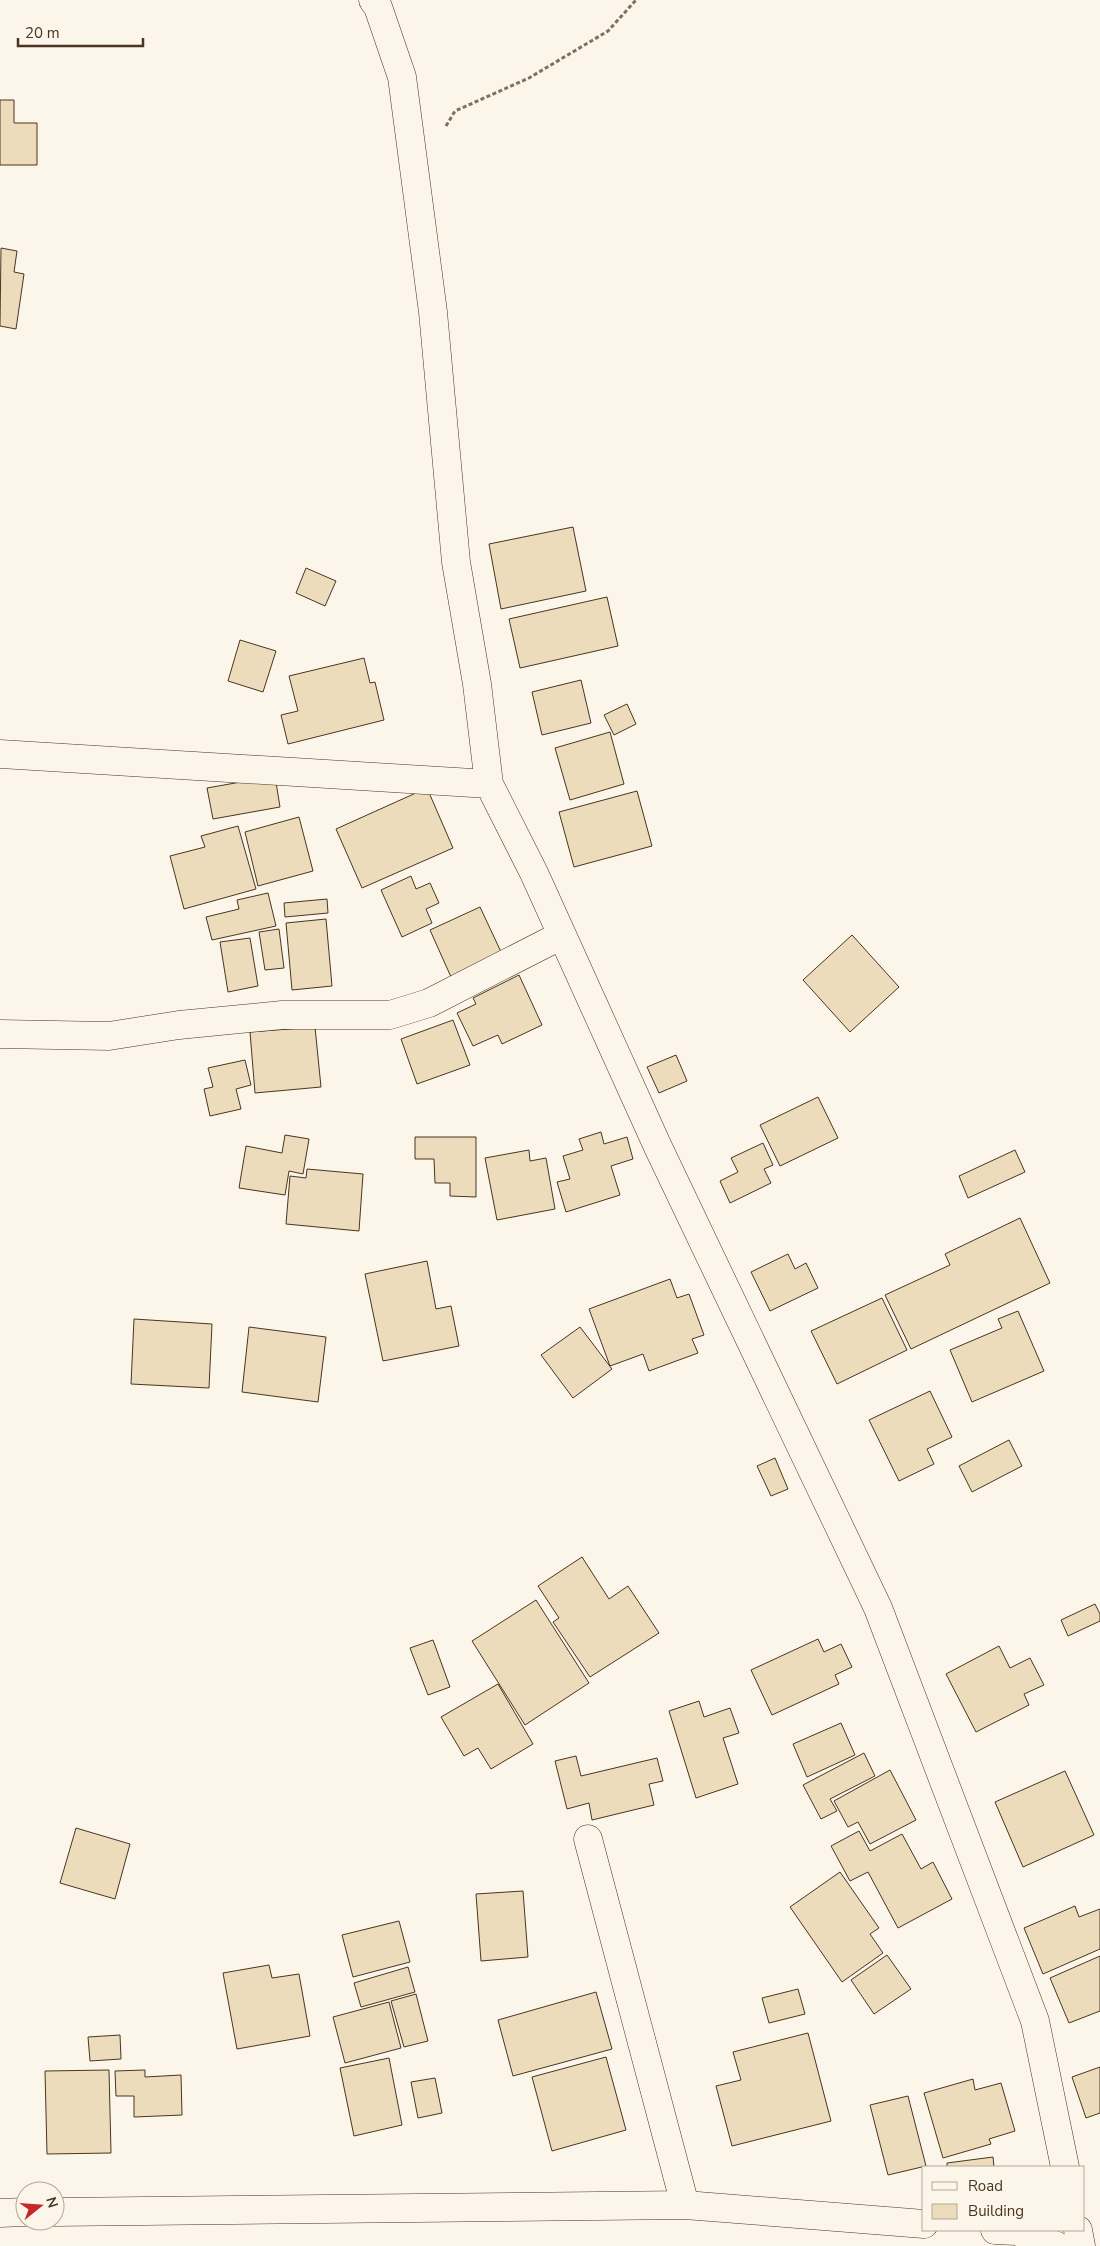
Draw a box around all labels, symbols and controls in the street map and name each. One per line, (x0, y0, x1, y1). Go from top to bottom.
scale bar (18, 15, 142, 47)
text: 20 m (25, 23, 60, 43)
legend (922, 2166, 1085, 2231)
text: Road (968, 2176, 1003, 2196)
north arrow (15, 2181, 65, 2231)
text: N (41, 2195, 63, 2210)
text: Building (968, 2201, 1024, 2221)

